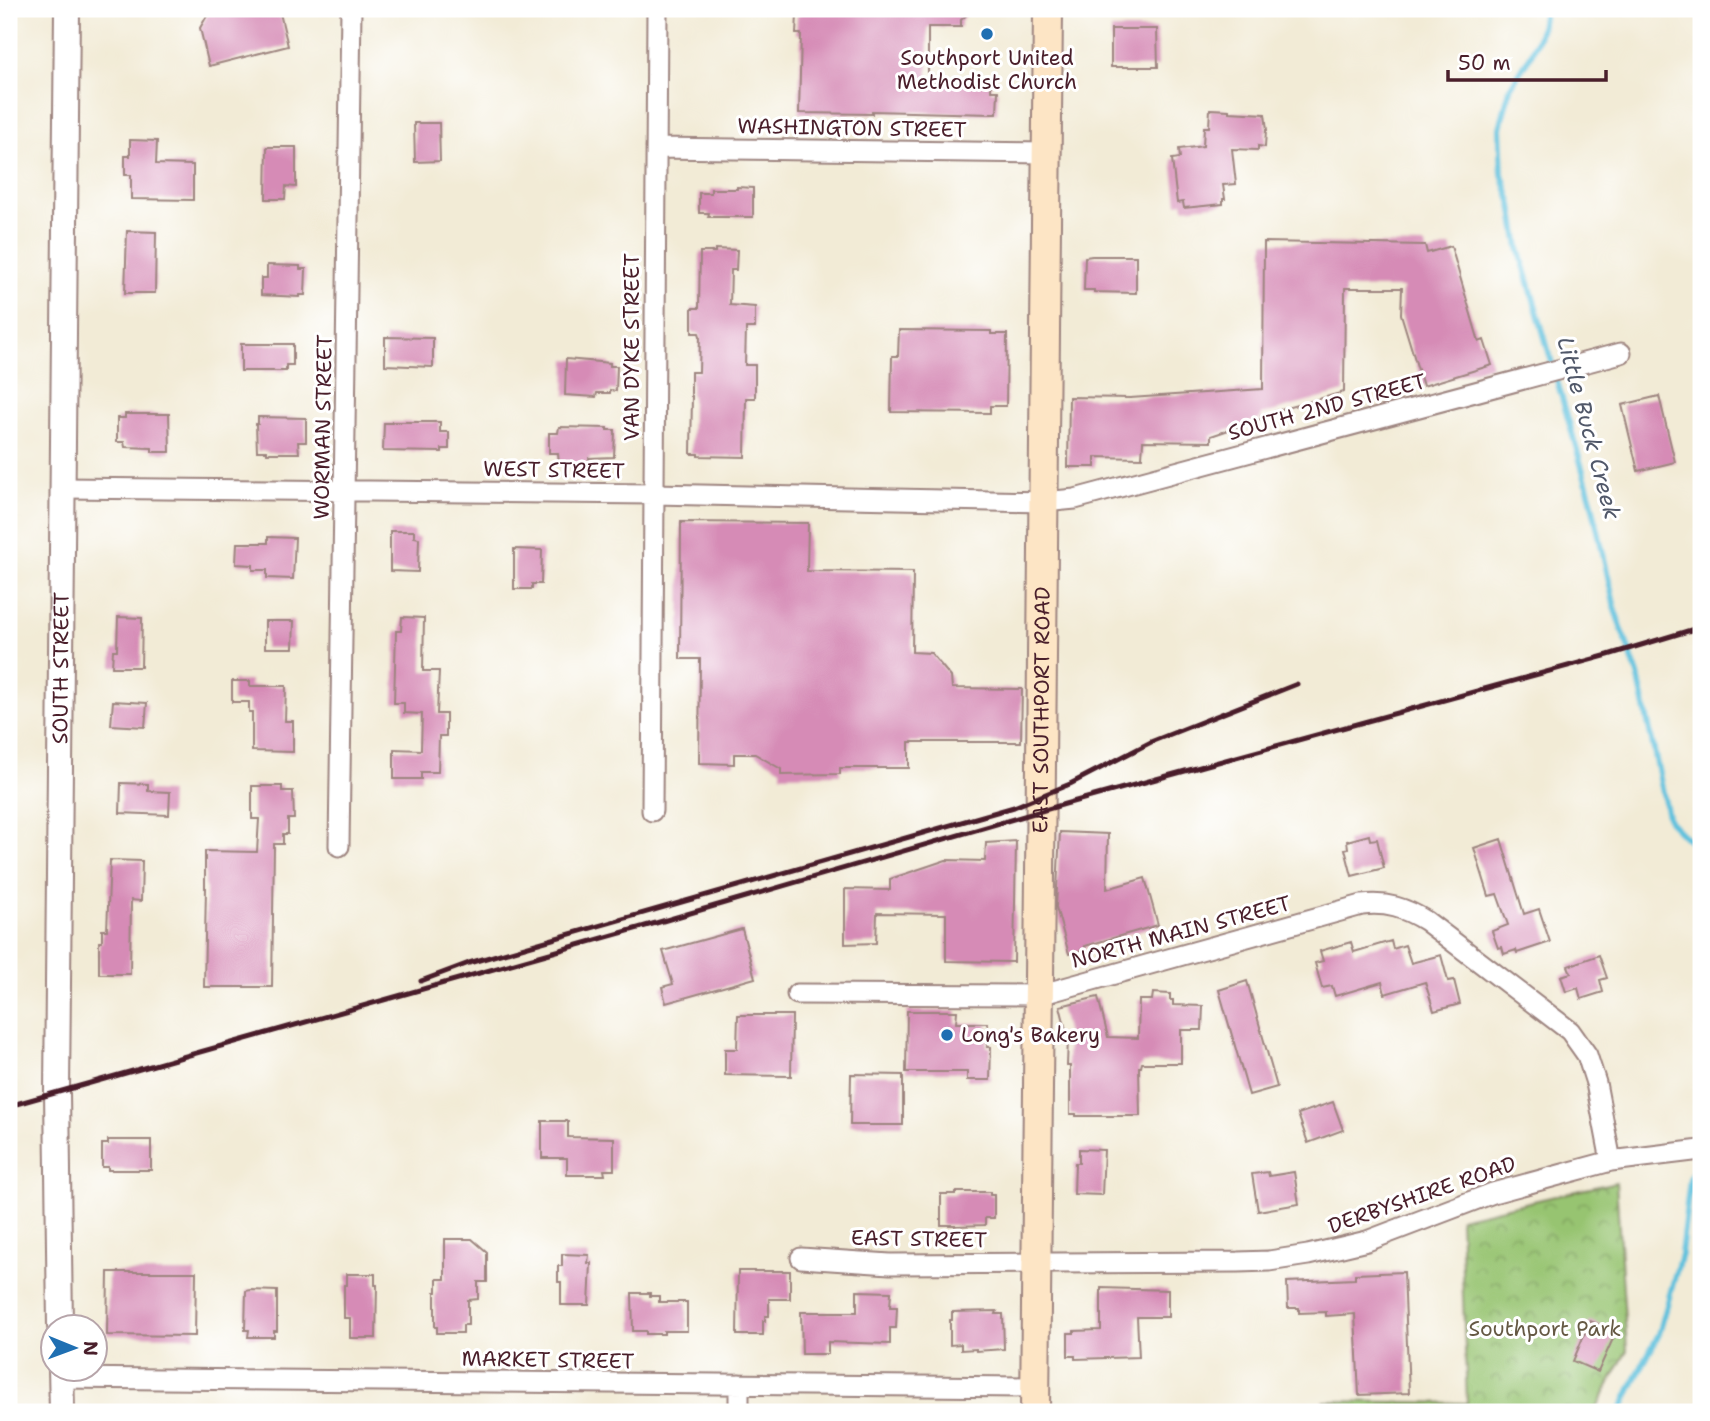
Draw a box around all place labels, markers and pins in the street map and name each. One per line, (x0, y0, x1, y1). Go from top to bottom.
marker: Southport United Methodist Church (979, 26, 995, 42)
place label: Southport United Methodist Church (897, 44, 1077, 96)
place label: Long's Bakery (961, 1021, 1100, 1049)
marker: Long's Bakery (939, 1027, 955, 1043)

